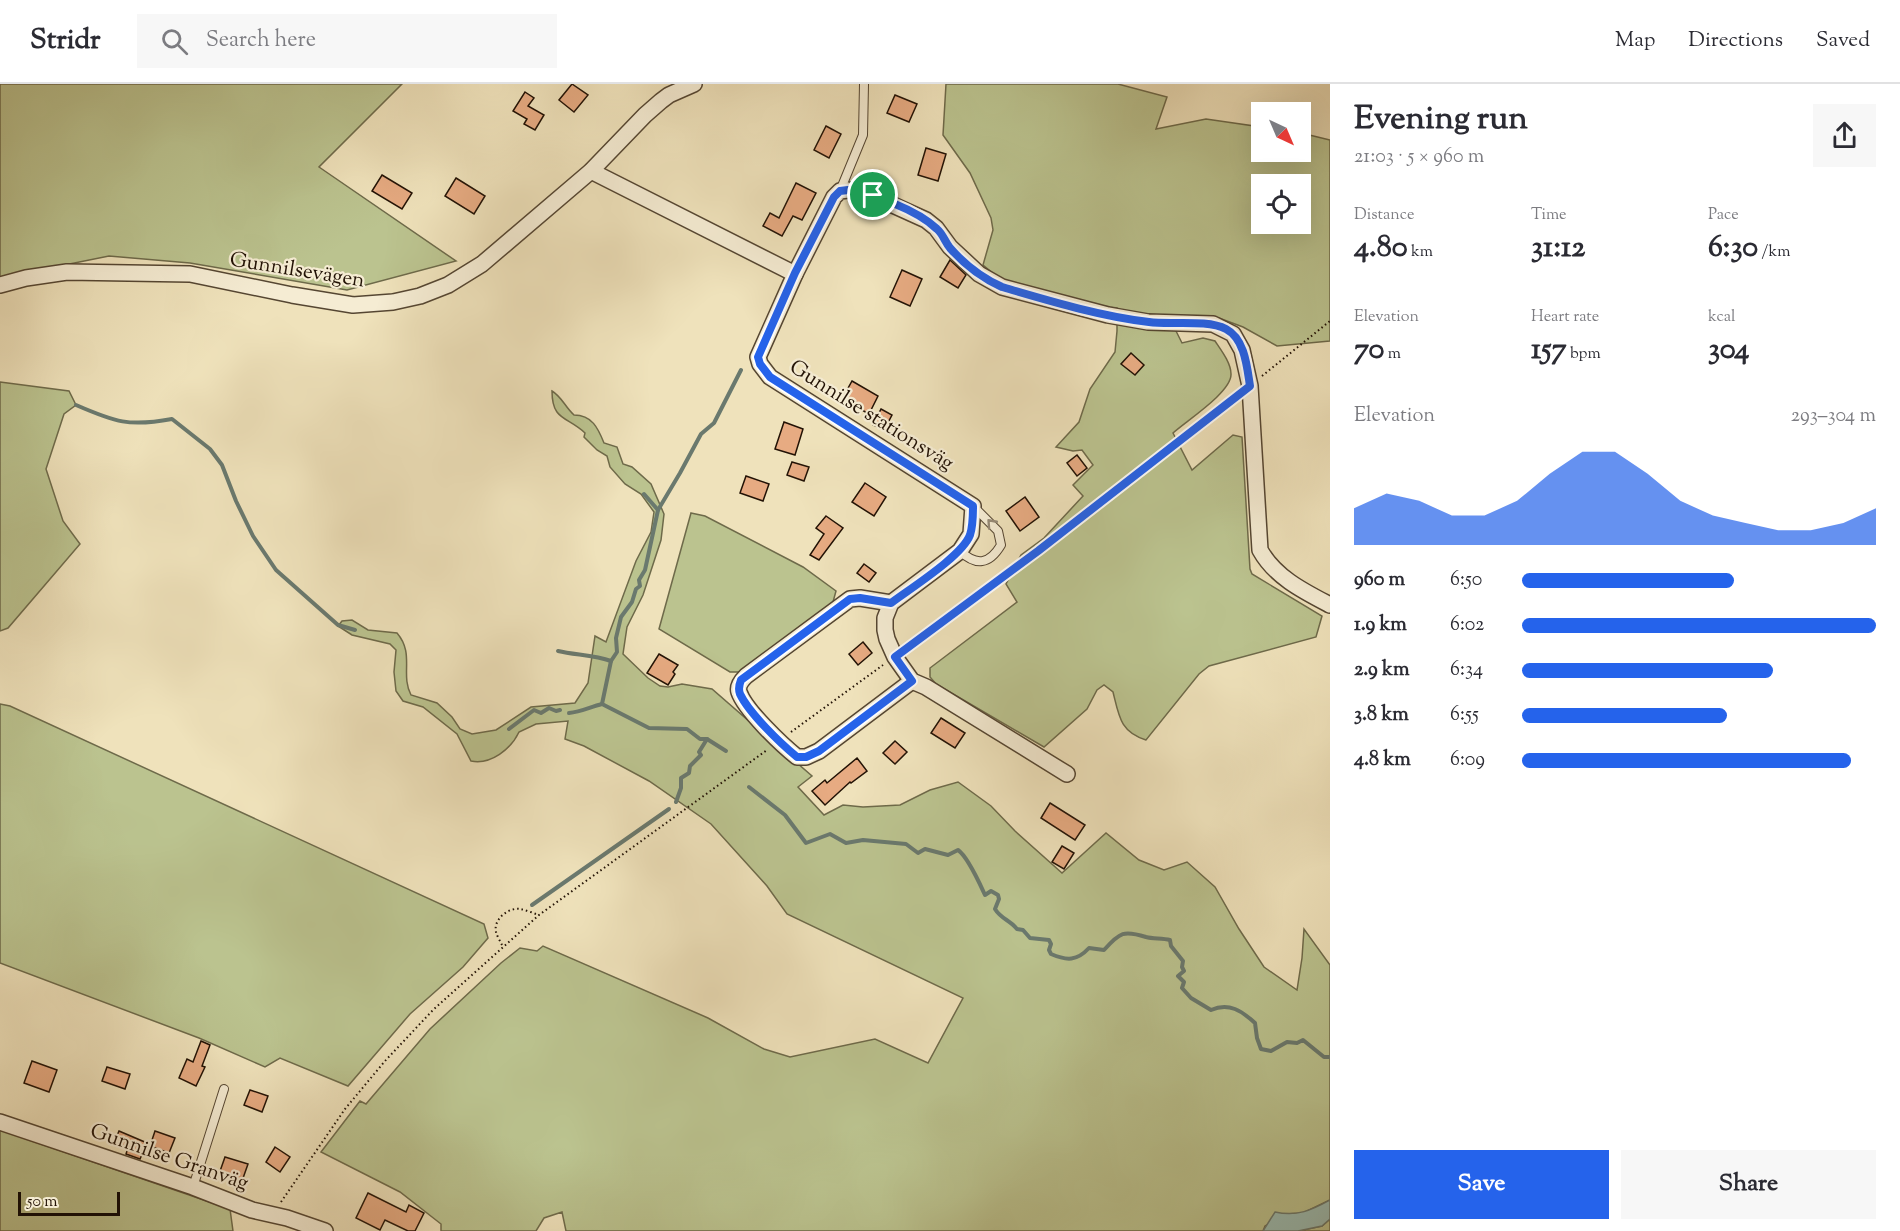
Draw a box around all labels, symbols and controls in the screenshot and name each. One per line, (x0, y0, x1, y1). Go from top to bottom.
search box (137, 14, 557, 68)
text: Stridr (30, 21, 101, 61)
icon: search (158, 25, 191, 58)
text: Search here (206, 25, 316, 57)
text: Map (1615, 26, 1655, 56)
text: Directions (1688, 26, 1783, 56)
text: Saved (1816, 26, 1870, 56)
text: Evening run (1354, 96, 1528, 144)
north arrow (1251, 102, 1311, 162)
map controls (1251, 102, 1311, 234)
button: share (1813, 104, 1876, 167)
text: 21:03 · 5 × 960 m (1354, 143, 1484, 172)
pin (847, 169, 898, 220)
button: locate (1251, 174, 1311, 234)
icon: arrive (856, 178, 889, 211)
text: Distance (1354, 204, 1414, 227)
text: Time (1531, 204, 1567, 227)
text: Pace (1708, 204, 1739, 227)
text: 4.80 (1354, 227, 1408, 270)
text: 31:12 (1531, 227, 1585, 270)
text: 6:30 (1708, 227, 1758, 270)
text: km (1408, 241, 1433, 264)
text: /km (1758, 241, 1790, 264)
street label: Gunnilsevägen (227, 246, 367, 296)
text: Elevation (1354, 306, 1419, 329)
text: Heart rate (1531, 306, 1599, 329)
text: kcal (1708, 306, 1736, 329)
text: 70 (1354, 329, 1384, 372)
text: 157 (1531, 329, 1567, 372)
text: 304 (1708, 329, 1749, 372)
text: m (1384, 343, 1401, 366)
text: bpm (1567, 343, 1601, 366)
street label: Gunnilse stationsväg (783, 353, 959, 479)
text: Elevation (1354, 402, 1435, 431)
text: 293–304 m (1791, 402, 1876, 431)
one-way arrow (987, 520, 998, 530)
text: 960 m (1354, 566, 1405, 595)
text: 6:50 (1450, 566, 1482, 595)
text: 1.9 km (1354, 611, 1407, 640)
text: 6:02 (1450, 611, 1484, 640)
text: 2.9 km (1354, 656, 1409, 685)
text: 6:34 (1450, 656, 1483, 685)
text: 3.8 km (1354, 701, 1409, 730)
text: 6:55 (1450, 701, 1479, 730)
text: 4.8 km (1354, 746, 1411, 775)
text: 6:09 (1450, 746, 1485, 775)
street label: Gunnilse Granväg (86, 1117, 252, 1199)
button: Save (1354, 1150, 1609, 1219)
button: Share (1621, 1150, 1876, 1219)
scale bar (18, 1189, 120, 1216)
text: 50 m (27, 1191, 58, 1214)

